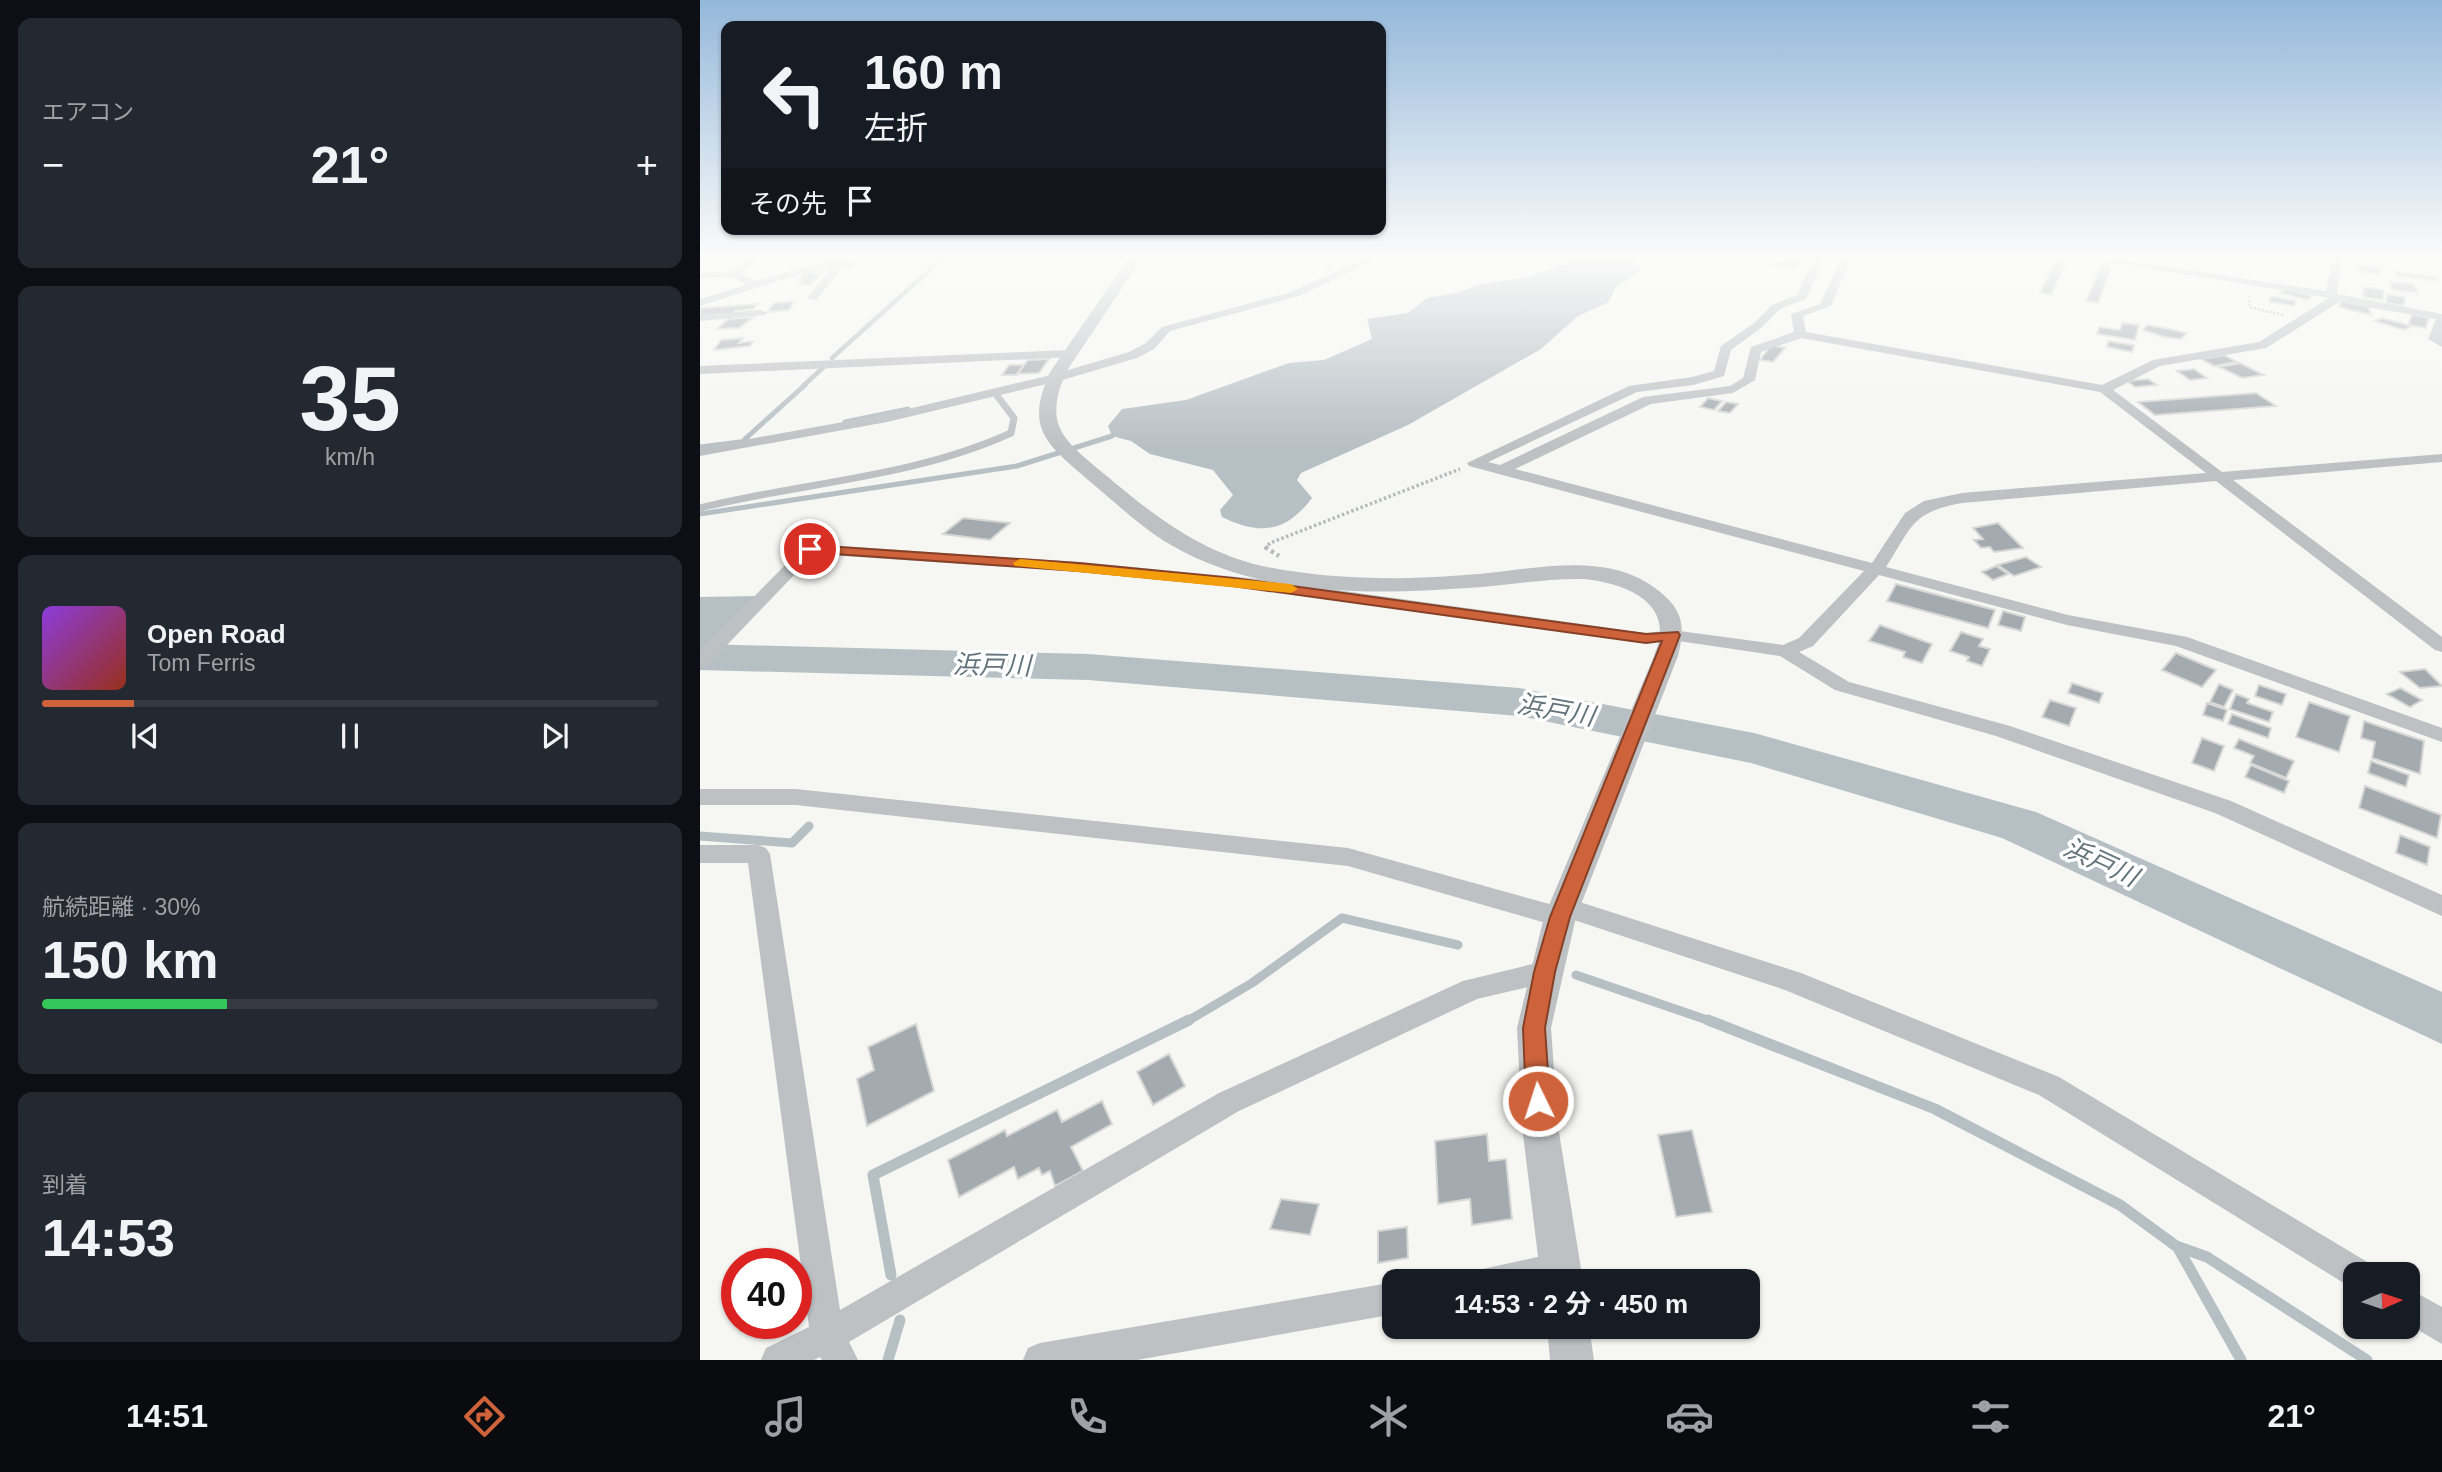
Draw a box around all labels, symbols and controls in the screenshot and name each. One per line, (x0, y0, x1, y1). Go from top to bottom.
text: 160 m (864, 45, 1003, 99)
icon: left (749, 49, 840, 140)
text: エアコン (42, 99, 134, 125)
text: 左折 (864, 110, 928, 146)
text: 21° (311, 136, 389, 194)
text: − (42, 144, 64, 186)
text: + (636, 144, 658, 186)
icon: arrive (841, 182, 879, 220)
text: その先 (749, 189, 827, 219)
text: 35 (299, 348, 401, 449)
text: km/h (325, 444, 375, 470)
pin (780, 519, 840, 579)
icon: arrive (791, 530, 829, 568)
text: Open Road (147, 619, 286, 649)
water label: 浜戸川 (953, 649, 1034, 681)
text: Tom Ferris (147, 650, 256, 676)
water label: 浜戸川 (1515, 688, 1600, 732)
icon: previous (126, 717, 164, 755)
icon: pause (331, 717, 369, 755)
icon: next (536, 717, 574, 755)
water label: 浜戸川 (2059, 832, 2145, 893)
text: 航続距離 · 30% (42, 894, 200, 920)
text: 150 km (42, 931, 218, 989)
position arrow (1501, 1064, 1575, 1138)
text: 到着 (42, 1172, 88, 1198)
text: 14:53 (42, 1209, 175, 1267)
speed limit sign: 40 (721, 1248, 812, 1339)
north arrow (2343, 1262, 2420, 1339)
map controls (2343, 1262, 2420, 1339)
text: 14:53 · 2 分 · 450 m (1454, 1289, 1688, 1319)
icon: directions (460, 1392, 509, 1441)
icon: music (761, 1392, 810, 1441)
icon: phone (1063, 1392, 1112, 1441)
icon: climate (1364, 1392, 1413, 1441)
icon: car (1665, 1392, 1714, 1441)
icon: filters (1966, 1392, 2015, 1441)
text: 14:51 (126, 1398, 208, 1434)
text: 21° (2267, 1398, 2316, 1434)

